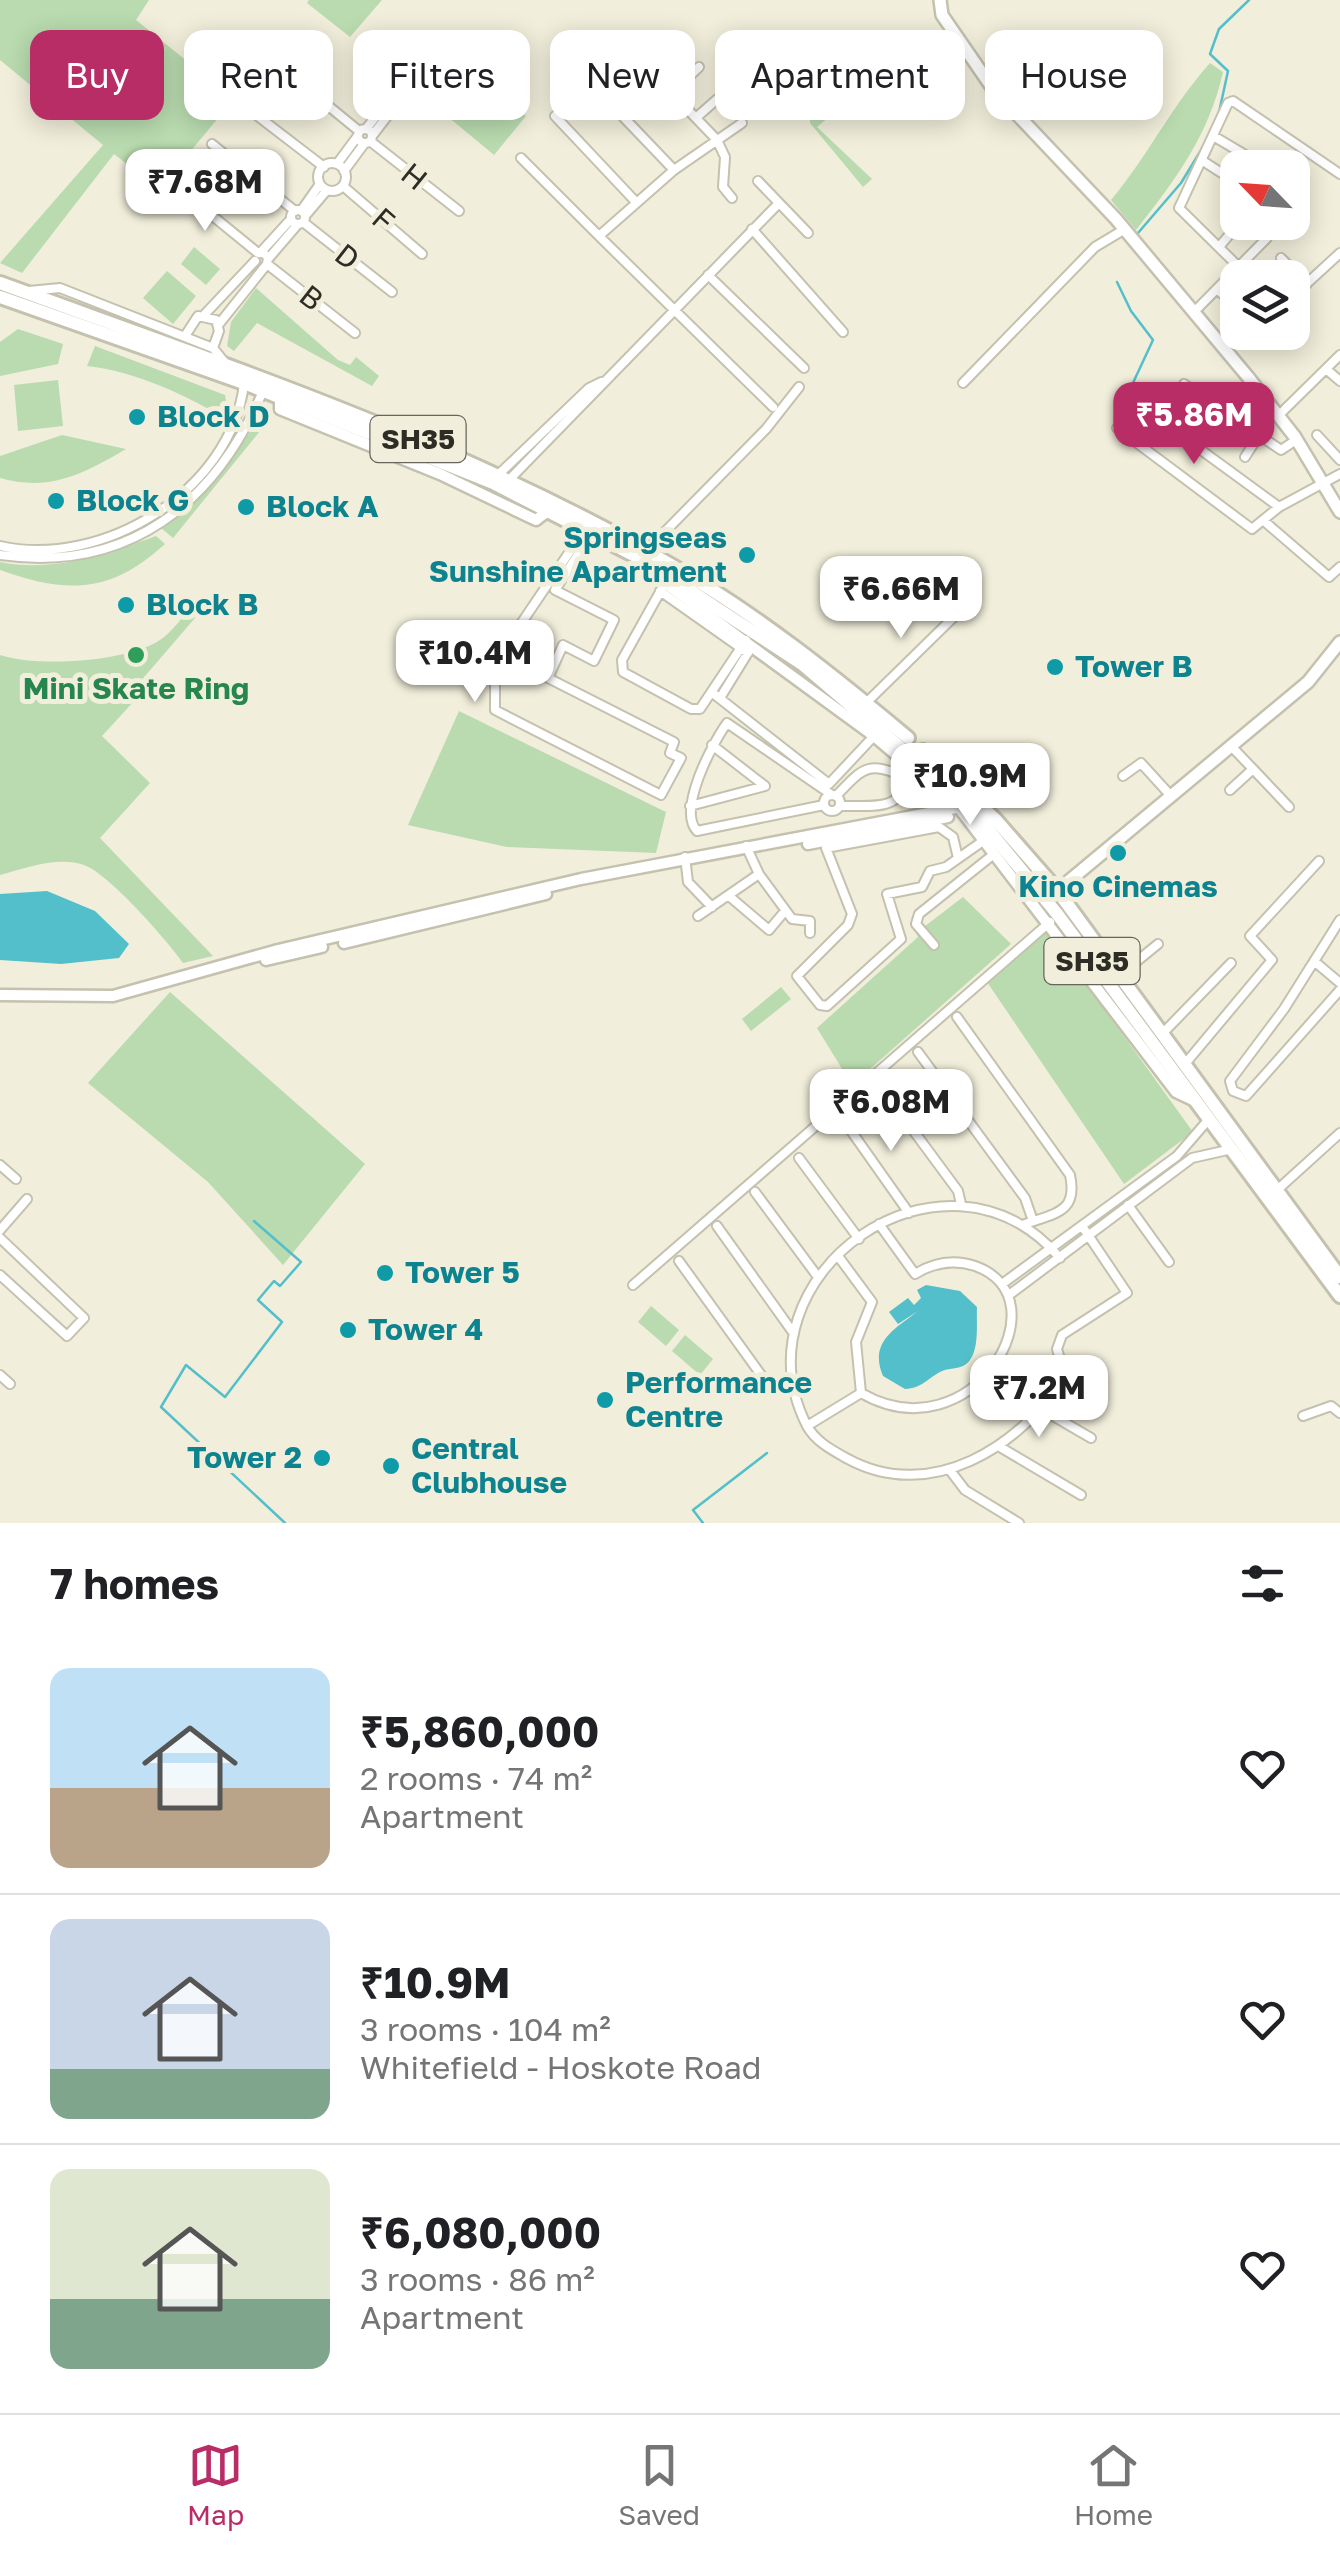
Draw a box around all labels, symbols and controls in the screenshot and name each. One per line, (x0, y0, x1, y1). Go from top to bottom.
chip: Buy (30, 30, 164, 120)
chip: Rent (184, 30, 333, 120)
chip: Filters (353, 30, 530, 120)
chip: New (550, 30, 695, 120)
chip: Apartment (715, 30, 965, 120)
chip: House (985, 30, 1163, 120)
pin: ₹7.68M (124, 149, 286, 234)
north arrow (1220, 150, 1310, 240)
map controls (1220, 150, 1310, 350)
street label: H (394, 155, 435, 197)
text: ₹7.68M (147, 162, 263, 200)
street label: F (365, 200, 402, 239)
street label: D (328, 236, 367, 277)
button: layers (1220, 260, 1310, 350)
street label: B (293, 277, 331, 318)
pin: ₹5.86M (1113, 382, 1275, 467)
text: ₹5.86M (1135, 395, 1253, 433)
place label: Block D (157, 398, 270, 434)
marker: Block D (126, 406, 148, 428)
road number: SH35 (370, 416, 466, 462)
place label: Block G (76, 482, 189, 518)
place label: Block A (266, 488, 379, 524)
marker: Block G (45, 490, 67, 512)
marker: Block A (235, 496, 257, 518)
place label: Springseas Sunshine Apartment (429, 519, 727, 589)
marker: Springseas Sunshine Apartment (736, 544, 758, 566)
pin: ₹6.66M (820, 556, 982, 641)
text: ₹6.66M (842, 569, 960, 607)
place label: Block B (146, 586, 258, 622)
marker: Block B (115, 594, 137, 616)
pin: ₹10.4M (394, 620, 556, 705)
text: ₹10.4M (418, 633, 532, 671)
marker: Mini Skate Ring (125, 644, 147, 666)
place label: Tower B (1075, 648, 1193, 684)
marker: Tower B (1044, 656, 1066, 678)
place label: Mini Skate Ring (23, 670, 249, 706)
pin: ₹10.9M (889, 743, 1051, 828)
text: ₹10.9M (913, 756, 1027, 794)
marker: Kino Cinemas (1107, 842, 1129, 864)
place label: Kino Cinemas (1018, 868, 1218, 904)
road number: SH35 (1044, 938, 1140, 984)
pin: ₹6.08M (810, 1069, 972, 1154)
text: ₹6.08M (832, 1082, 950, 1120)
place label: Tower 5 (405, 1254, 520, 1290)
marker: Tower 5 (374, 1262, 396, 1284)
place label: Tower 4 (368, 1311, 483, 1347)
marker: Tower 4 (337, 1319, 359, 1341)
pin: ₹7.2M (969, 1355, 1109, 1440)
place label: Performance Centre (625, 1364, 812, 1434)
text: ₹7.2M (992, 1368, 1086, 1406)
marker: Performance Centre (594, 1389, 616, 1411)
place label: Central Clubhouse (411, 1430, 567, 1500)
place label: Tower 2 (187, 1439, 302, 1475)
marker: Tower 2 (311, 1447, 333, 1469)
marker: Central Clubhouse (380, 1455, 402, 1477)
icon: filters (1235, 1556, 1290, 1611)
text: 7 homes (50, 1558, 219, 1608)
text: ₹5,860,000 (360, 1706, 599, 1756)
icon: home (130, 1708, 250, 1828)
icon: heart (1235, 1741, 1290, 1796)
text: 2 rooms · 74 m² (360, 1759, 592, 1797)
text: Apartment (360, 1797, 524, 1835)
text: ₹10.9M (360, 1957, 510, 2007)
icon: home (130, 1959, 250, 2079)
icon: heart (1235, 1992, 1290, 2047)
text: 3 rooms · 104 m² (360, 2010, 611, 2048)
text: Whitefield - Hoskote Road (360, 2048, 761, 2086)
text: ₹6,080,000 (360, 2207, 601, 2257)
icon: home (130, 2209, 250, 2329)
icon: heart (1235, 2242, 1290, 2297)
text: 3 rooms · 86 m² (360, 2260, 595, 2298)
text: Apartment (360, 2298, 524, 2336)
tab: Map (187, 2438, 244, 2531)
tab: Saved (618, 2438, 700, 2531)
tab: Home (1074, 2438, 1153, 2531)

